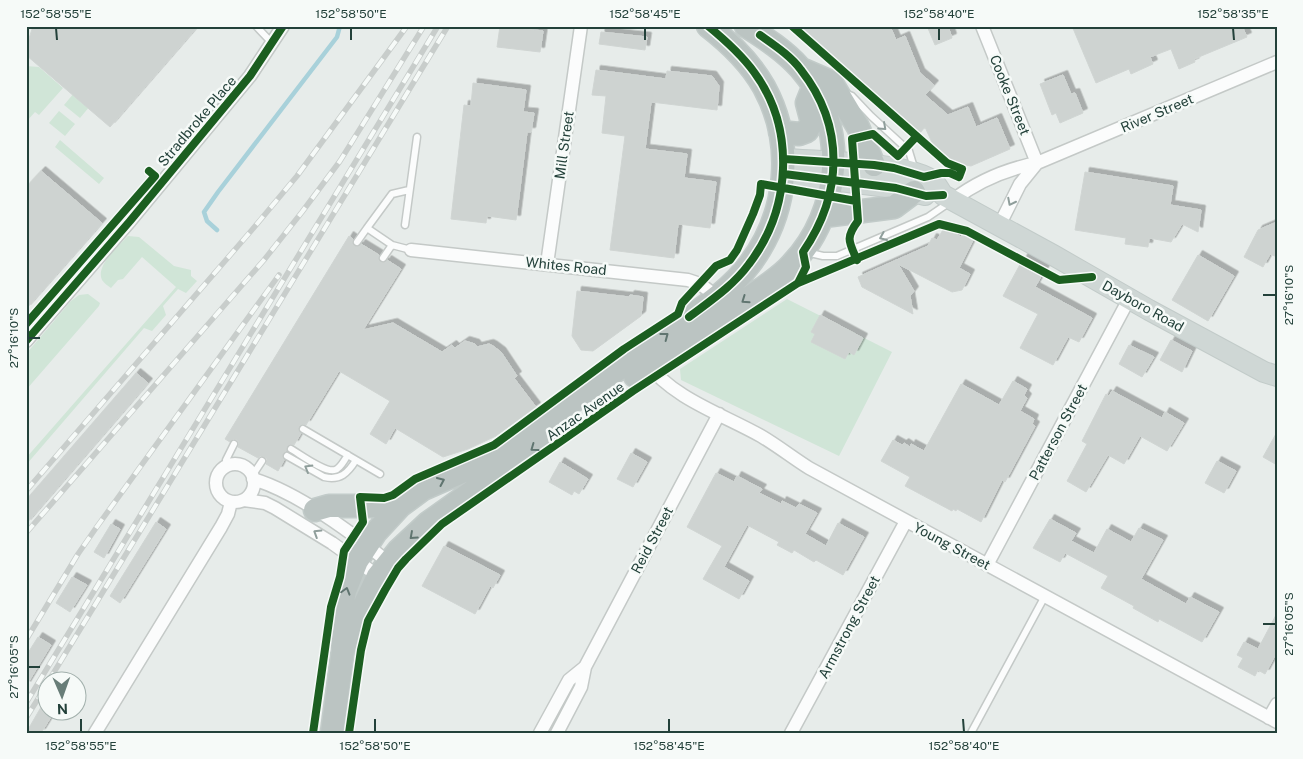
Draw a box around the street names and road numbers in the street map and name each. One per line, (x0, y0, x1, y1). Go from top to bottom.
street label: Cooke Street (987, 53, 1033, 137)
street label: Stradbroke Place (155, 73, 239, 169)
street label: River Street (1118, 91, 1196, 135)
street label: Mill Street (551, 110, 577, 180)
street label: Whites Road (525, 254, 607, 278)
street label: Dayboro Road (1099, 277, 1187, 335)
street label: Anzac Avenue (543, 378, 627, 444)
street label: Patterson Street (1026, 381, 1090, 483)
street label: Reid Street (628, 504, 676, 576)
street label: Young Street (911, 519, 993, 573)
street label: Armstrong Street (815, 573, 883, 681)

